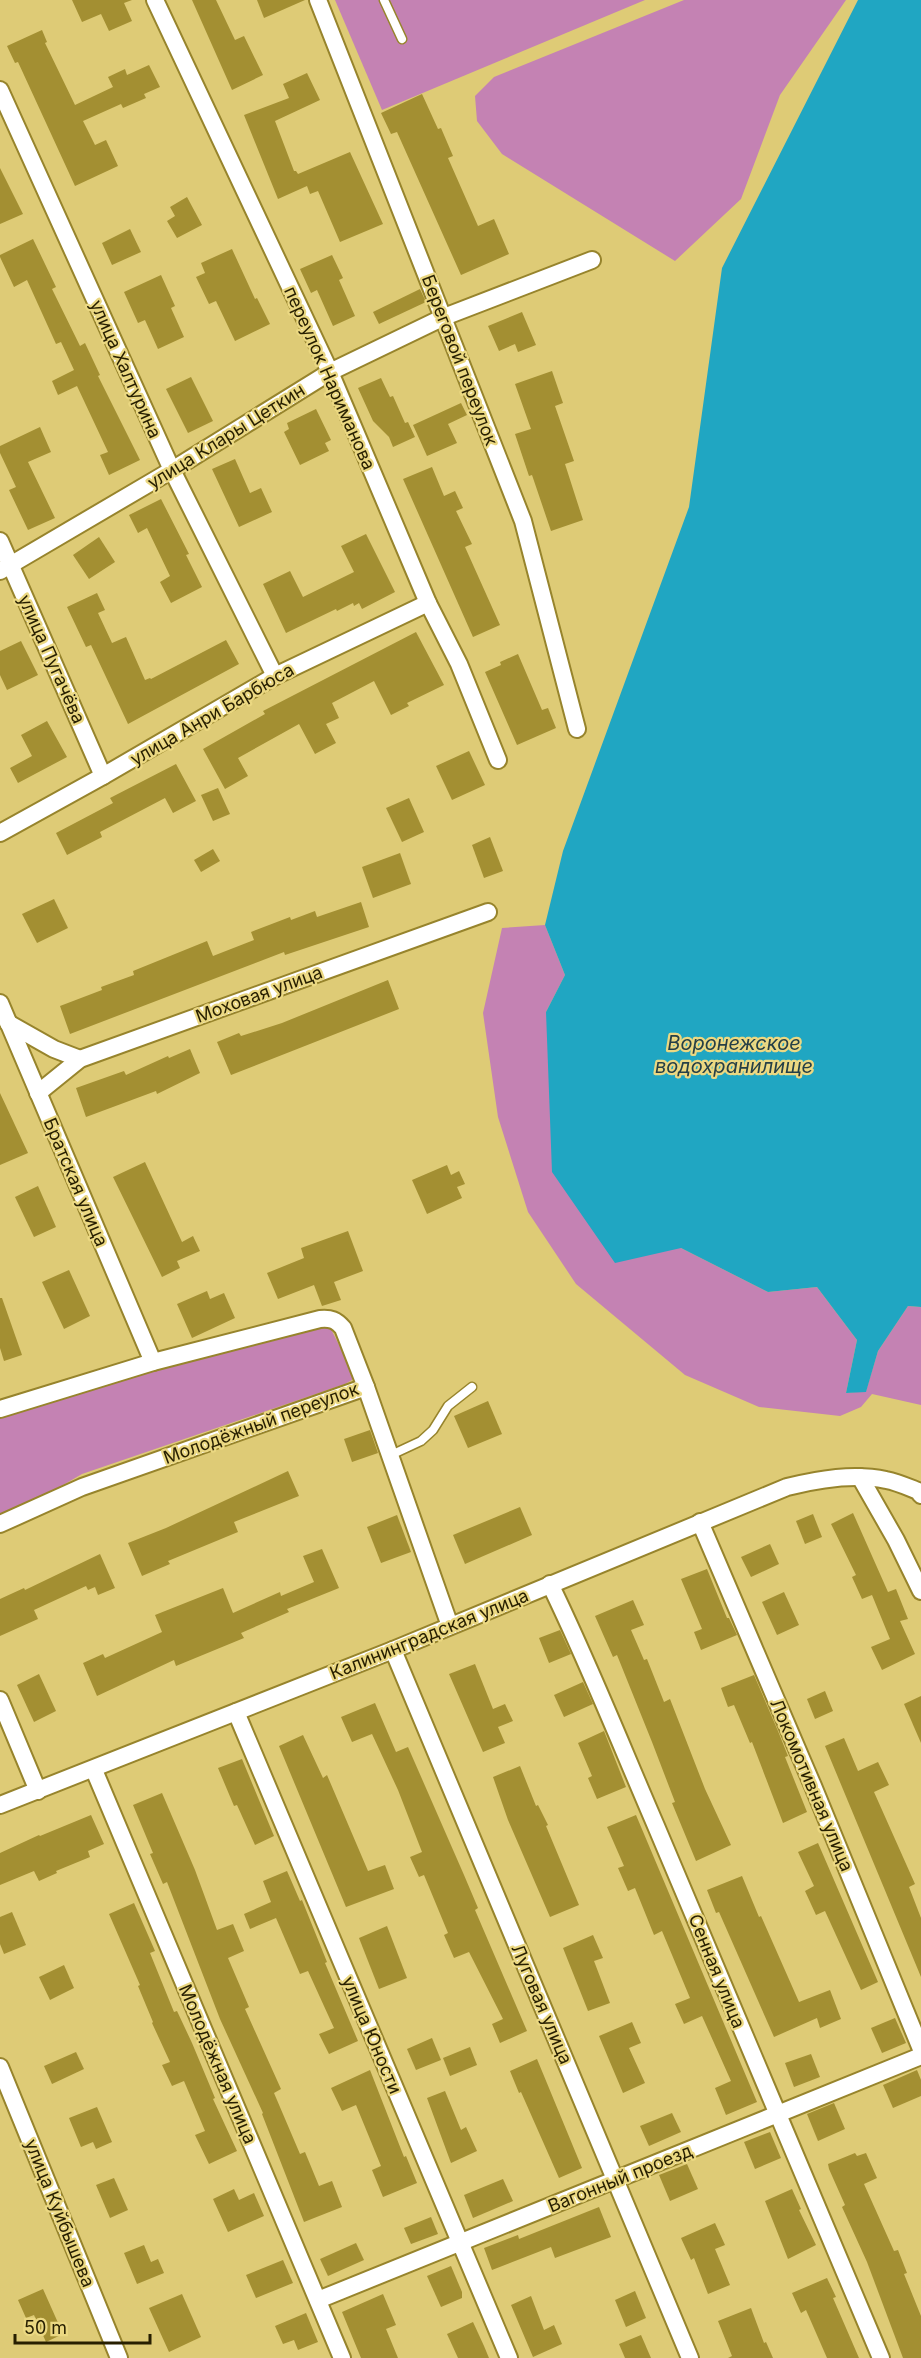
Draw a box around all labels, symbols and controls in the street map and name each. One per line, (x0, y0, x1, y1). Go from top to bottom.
street label: Береговой переулок (418, 272, 502, 449)
street label: переулок Нариманова (280, 283, 380, 473)
street label: улица Халтурина (86, 297, 166, 441)
street label: улица Клары Цеткин (144, 379, 308, 493)
street label: улица Пугачёва (14, 591, 90, 727)
street label: улица Анри Барбюса (127, 659, 297, 769)
street label: Моховая улица (193, 961, 325, 1027)
water label: Воронежское водохранилище (655, 1031, 813, 1078)
street label: Братская улица (39, 1115, 113, 1249)
street label: Молодёжный переулок (161, 1378, 362, 1468)
street label: Калининградская улица (327, 1585, 531, 1683)
street label: Локомотивная улица (766, 1696, 858, 1874)
street label: Сенная улица (685, 1911, 749, 2031)
street label: Луговая улица (507, 1941, 577, 2067)
street label: улица Юности (338, 1973, 406, 2097)
street label: Молодёжная улица (175, 1981, 261, 2147)
street label: улица Куйбышева (21, 2136, 99, 2290)
street label: Вагонный проезд (545, 2140, 695, 2216)
scale bar (15, 2307, 150, 2345)
text: 50 m (24, 2317, 67, 2338)

